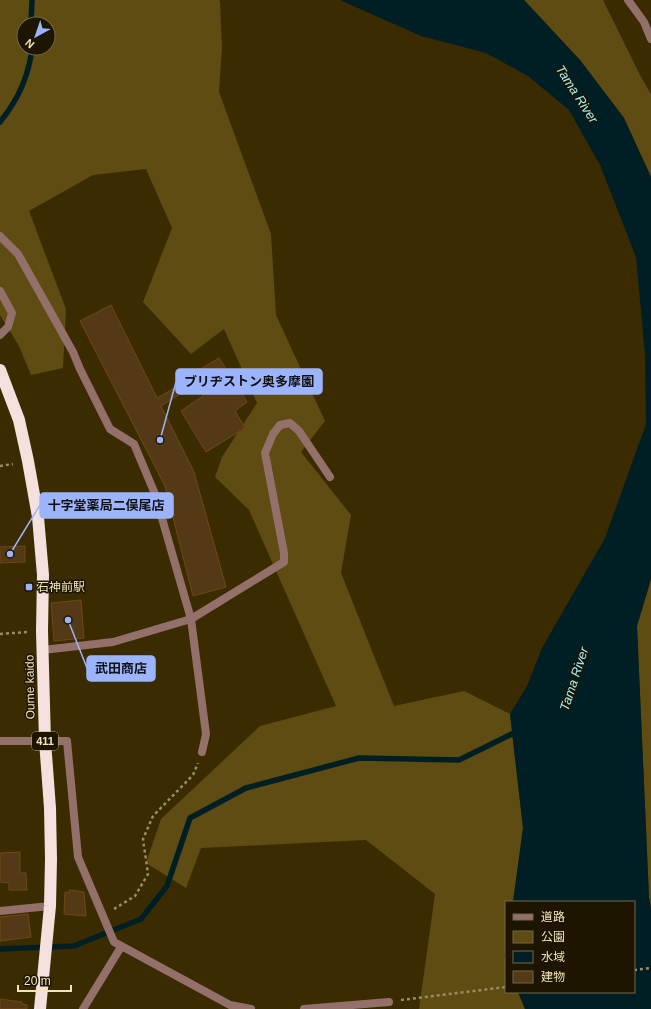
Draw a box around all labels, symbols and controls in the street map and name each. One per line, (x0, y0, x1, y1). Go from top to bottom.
north arrow (16, 16, 56, 56)
text: N (23, 36, 36, 51)
water label: Tama River (553, 62, 602, 126)
callout: ブリヂストン奥多摩園 (176, 369, 322, 394)
text: ブリヂストン奥多摩園 (184, 374, 314, 389)
callout: 十字堂薬局二俣尾店 (40, 493, 173, 518)
text: 十字堂薬局二俣尾店 (47, 498, 165, 513)
place label: 石神前駅 (37, 580, 85, 594)
marker: 石神前駅 (24, 582, 34, 592)
water label: Tama River (557, 645, 592, 713)
street label: Oume kaido (22, 654, 38, 719)
callout: 武田商店 (87, 656, 155, 681)
text: 武田商店 (95, 661, 147, 676)
road number: 411 (32, 732, 58, 750)
legend (505, 901, 635, 993)
text: 道路 (541, 910, 565, 924)
text: 公園 (541, 930, 565, 944)
text: 水域 (541, 950, 565, 964)
scale bar (18, 967, 71, 993)
text: 建物 (541, 970, 565, 984)
text: 20 m (24, 974, 51, 988)

